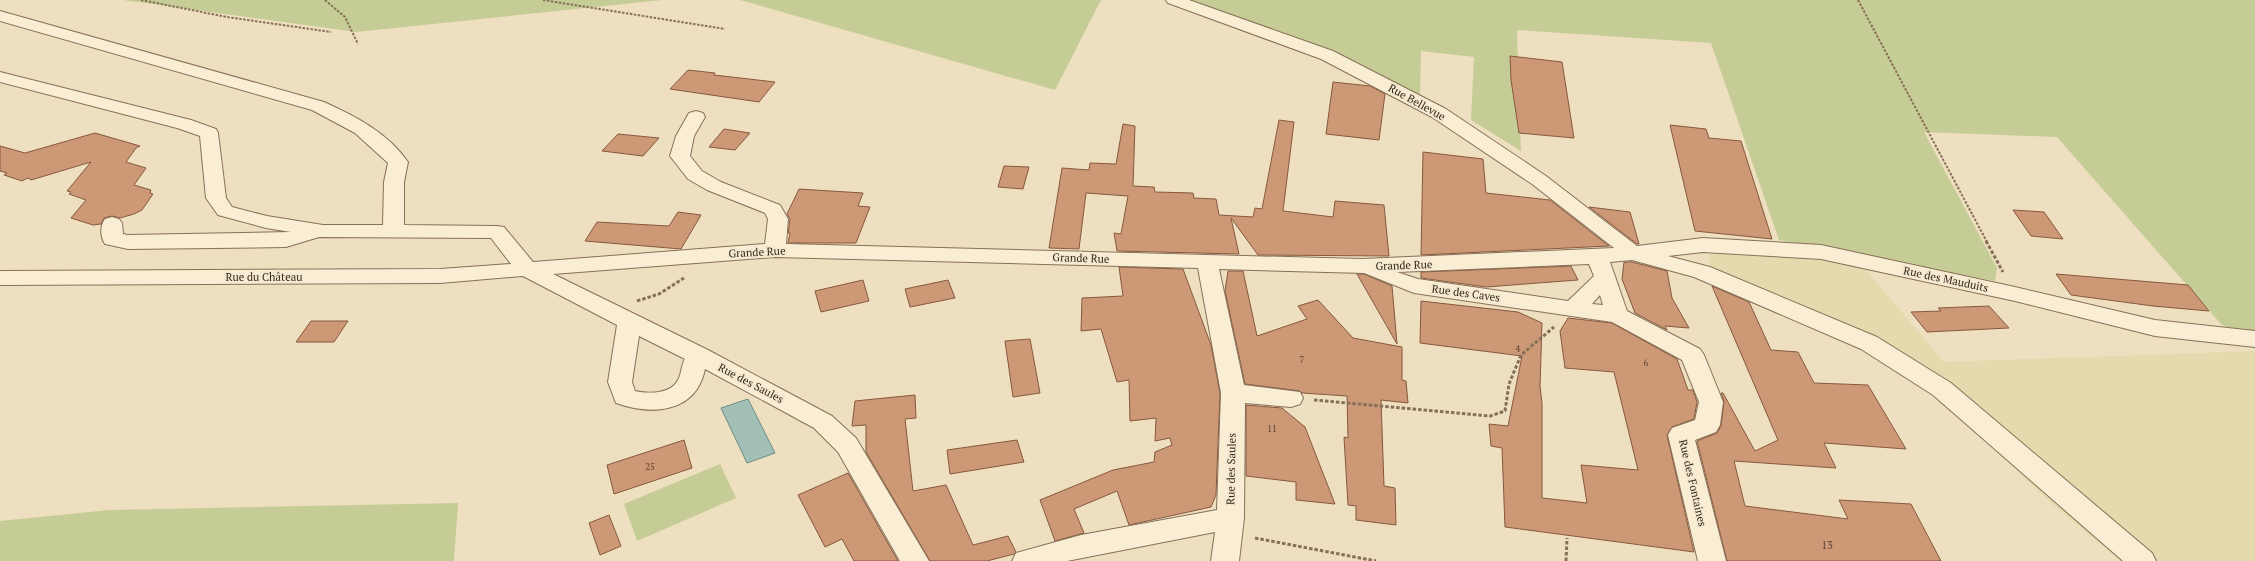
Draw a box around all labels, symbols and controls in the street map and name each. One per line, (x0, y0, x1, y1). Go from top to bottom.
street label: Rue Bellevue (1386, 81, 1448, 124)
street label: Grande Rue (728, 243, 786, 260)
street label: Grande Rue (1052, 250, 1110, 266)
street label: Grande Rue (1375, 257, 1433, 273)
street label: Rue des Mauduits (1902, 263, 1990, 295)
street label: Rue du Château (225, 270, 303, 284)
street label: Rue des Caves (1431, 281, 1501, 305)
house number: 4 (1516, 343, 1521, 355)
house number: 7 (1300, 354, 1305, 366)
house number: 6 (1644, 357, 1649, 369)
street label: Rue des Saules (716, 360, 786, 406)
house number: 11 (1267, 423, 1277, 435)
street label: Rue des Saules (1223, 433, 1239, 505)
street label: Rue des Fontaines (1676, 438, 1710, 528)
house number: 25 (645, 461, 655, 473)
house number: 13 (1821, 538, 1833, 552)

